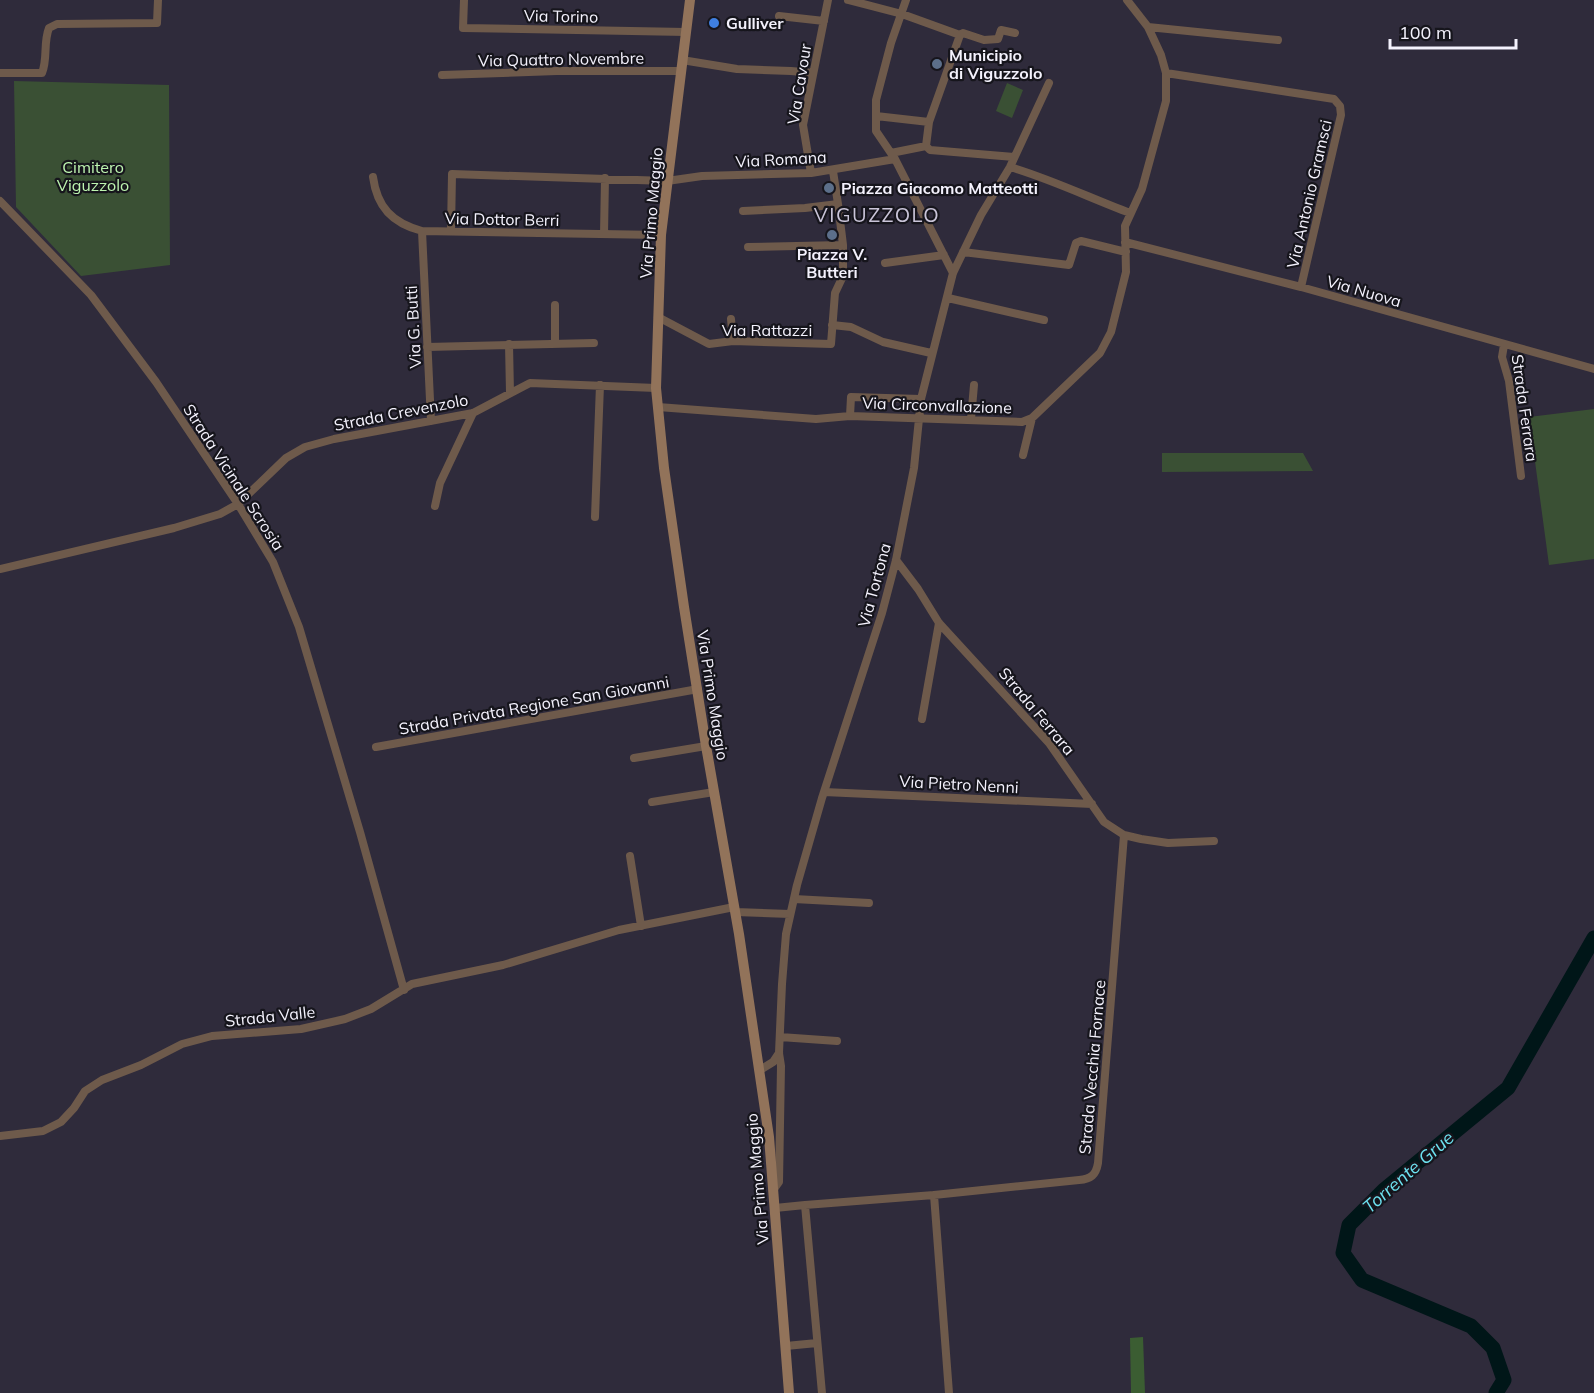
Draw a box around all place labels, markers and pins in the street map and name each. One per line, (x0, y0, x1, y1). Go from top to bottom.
place label: Gulliver (726, 13, 784, 33)
marker: Gulliver (707, 16, 721, 30)
place label: Municipio di Viguzzolo (949, 45, 1042, 83)
marker: Municipio di Viguzzolo (930, 57, 944, 71)
place label: Piazza Giacomo Matteotti (841, 178, 1038, 198)
marker: Piazza Giacomo Matteotti (822, 181, 836, 195)
marker: Piazza V. Butteri (825, 228, 839, 242)
place label: Piazza V. Butteri (797, 244, 867, 282)

